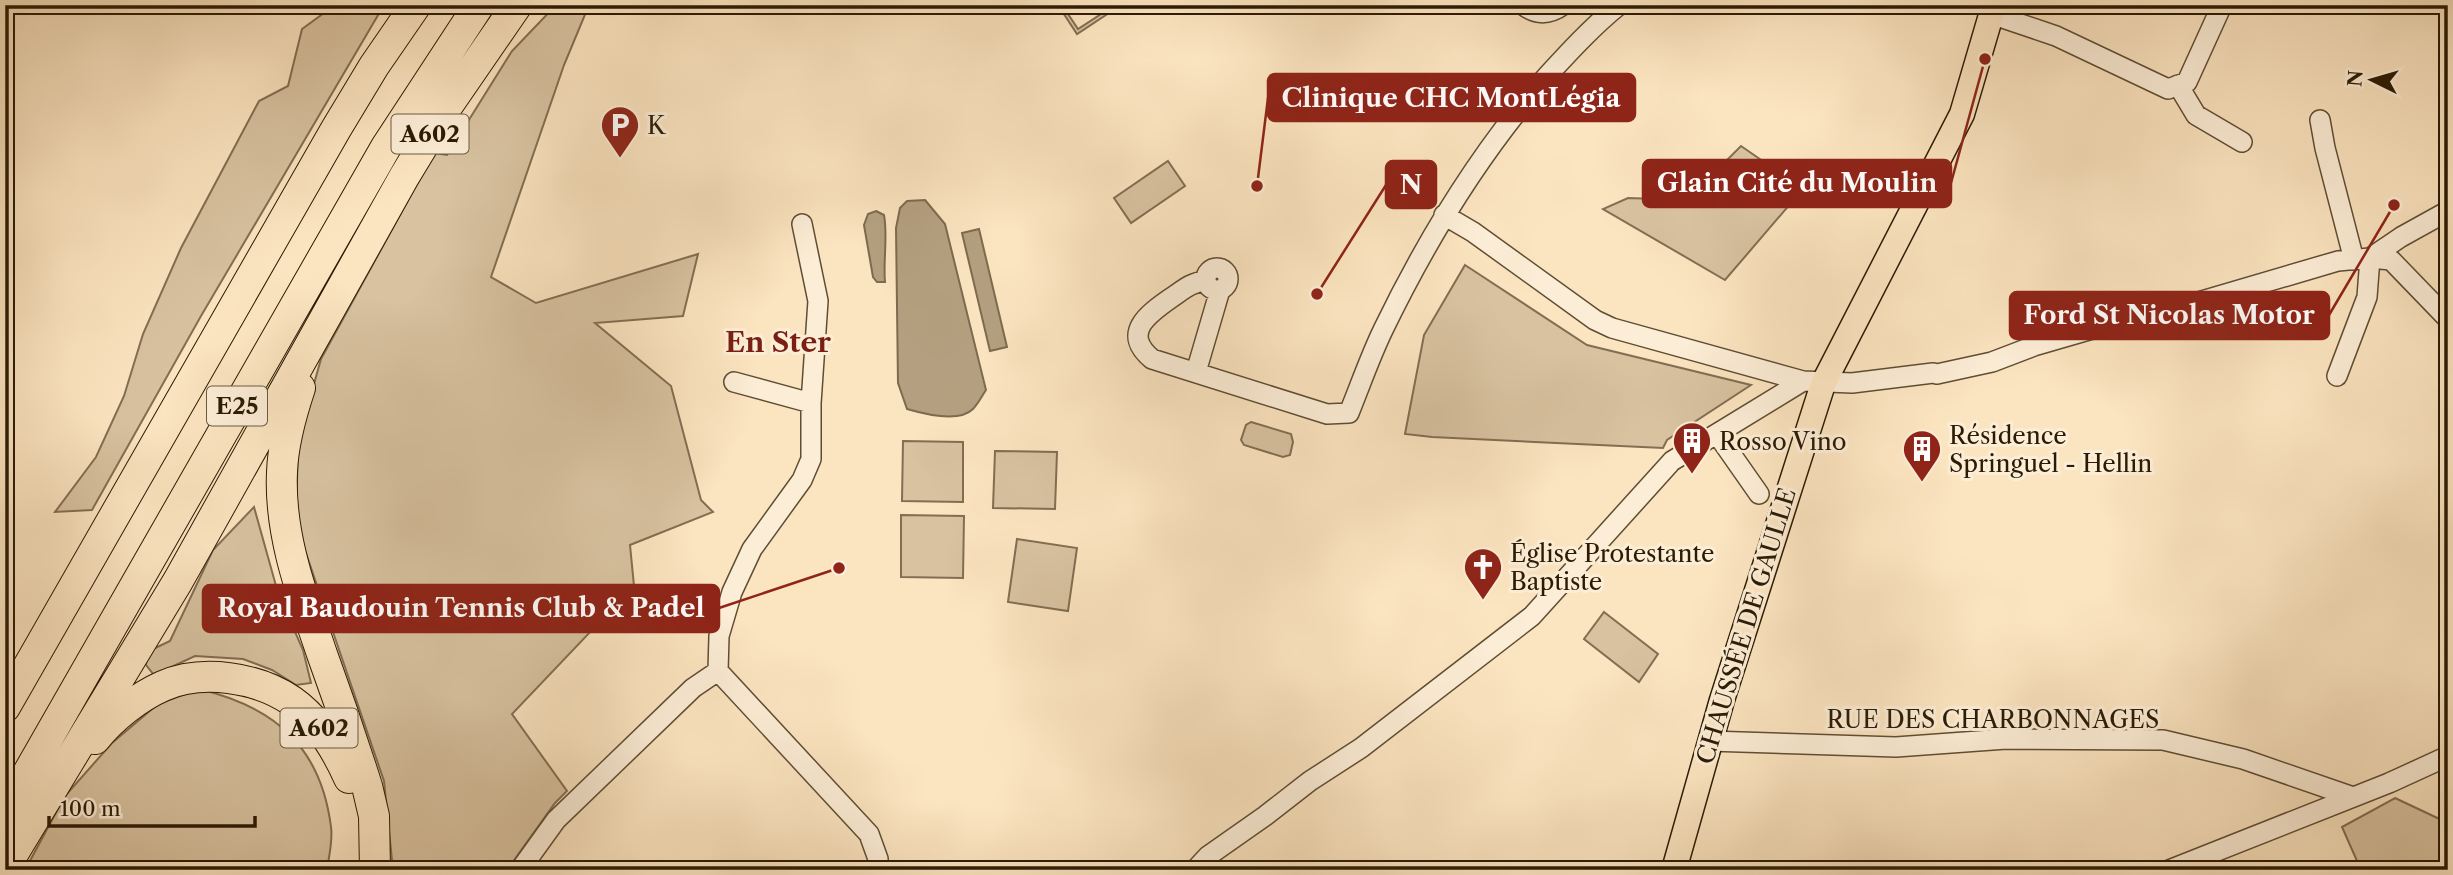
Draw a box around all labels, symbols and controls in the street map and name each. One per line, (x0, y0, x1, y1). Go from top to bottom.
north arrow (2338, 46, 2408, 116)
text: N (2343, 69, 2368, 88)
callout: Clinique CHC MontLégia (1268, 74, 1635, 121)
text: Clinique CHC MontLégia (1281, 82, 1622, 114)
parking icon: K (599, 104, 641, 159)
place label: K (647, 111, 667, 140)
road number: A602 (392, 114, 468, 154)
callout: Glain Cité du Moulin (1643, 160, 1951, 207)
callout: N (1386, 161, 1436, 208)
text: Glain Cité du Moulin (1657, 167, 1937, 199)
text: N (1400, 169, 1422, 201)
callout: Ford St Nicolas Motor (2010, 292, 2329, 339)
text: Ford St Nicolas Motor (2023, 299, 2315, 331)
district label: En Ster (725, 325, 831, 359)
road number: E25 (207, 386, 267, 426)
building icon: Rosso Vino (1671, 420, 1713, 475)
place label: Résidence Springuel - Hellin (1949, 421, 2152, 478)
place label: Rosso Vino (1719, 427, 1847, 456)
building icon: Résidence Springuel - Hellin (1901, 428, 1943, 483)
street label: CHAUSSÉE DE GAULLE (1690, 485, 1802, 767)
place label: Église Protestante Baptiste (1510, 539, 1714, 596)
church icon: Église Protestante Baptiste (1462, 546, 1504, 601)
callout: Royal Baudouin Tennis Club & Padel (203, 585, 719, 632)
text: Royal Baudouin Tennis Club & Padel (217, 592, 705, 624)
street label: RUE DES CHARBONNAGES (1827, 705, 2159, 734)
road number: A602 (280, 708, 358, 748)
scale bar (49, 784, 256, 828)
text: 100 m (60, 796, 121, 821)

